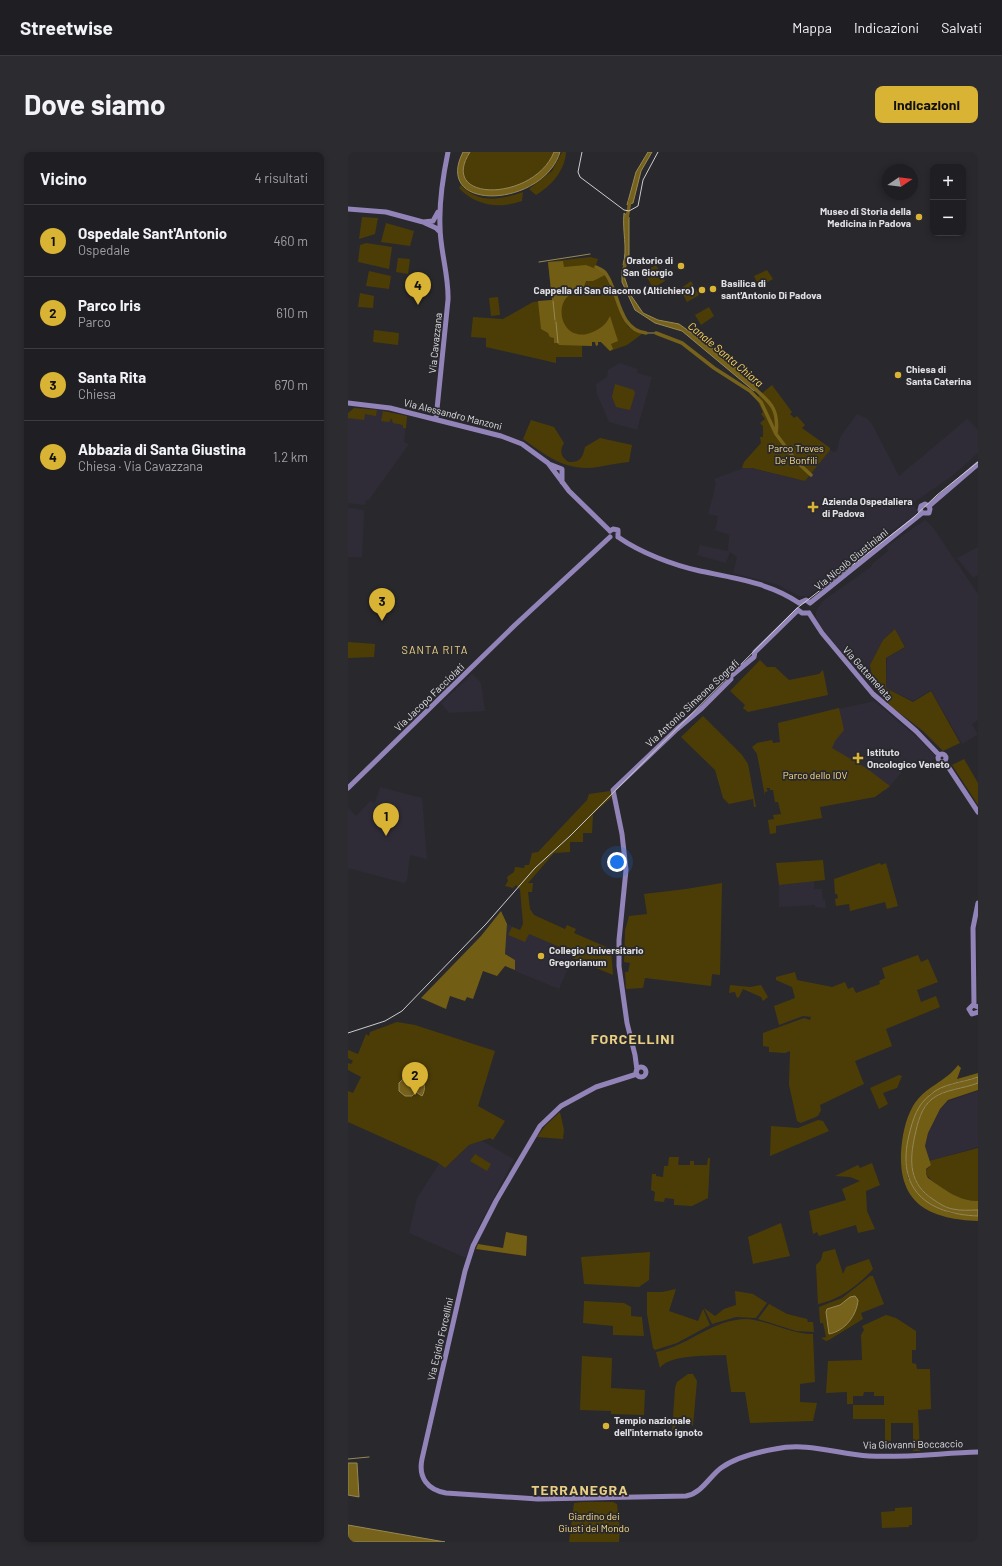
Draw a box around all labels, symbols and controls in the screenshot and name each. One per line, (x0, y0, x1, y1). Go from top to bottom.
text: Streetwise (20, 16, 113, 39)
text: Mappa (792, 19, 832, 36)
text: Indicazioni (854, 19, 919, 36)
text: Salvati (941, 19, 982, 36)
button: Indicazioni (875, 86, 978, 123)
text: Dove siamo (24, 87, 166, 121)
north arrow (882, 164, 918, 200)
map controls (930, 164, 966, 236)
button: + (930, 164, 966, 200)
text: Vicino (40, 168, 87, 188)
text: 4 risultati (255, 170, 308, 186)
button: − (930, 200, 966, 236)
place label: Museo di Storia della Medicina in Padova (820, 205, 911, 229)
marker: Museo di Storia della Medicina in Padova (914, 212, 924, 222)
text: Ospedale Sant'Antonio (78, 224, 227, 242)
text: 1 (51, 233, 55, 249)
text: 460 m (273, 233, 308, 249)
text: Ospedale (78, 242, 130, 258)
place label: Oratorio di San Giorgio (623, 254, 673, 278)
marker: Oratorio di San Giorgio (676, 261, 686, 271)
pin: 4 (405, 272, 431, 305)
place label: Basilica di sant'Antonio Di Padova (721, 277, 822, 301)
place label: Cappella di San Giacomo (Altichiero) (534, 284, 695, 296)
marker: Basilica di sant'Antonio Di Padova (708, 284, 718, 294)
marker: Cappella di San Giacomo (Altichiero) (697, 285, 707, 295)
text: Parco Iris (78, 296, 141, 314)
text: 2 (49, 305, 57, 321)
text: 610 m (276, 305, 308, 321)
street label: Via Cavazzana (426, 312, 444, 374)
text: Parco (78, 314, 111, 330)
water label: Canale Santa Chiara (686, 319, 766, 389)
place label: Chiesa di Santa Caterina (906, 363, 971, 387)
text: Santa Rita (78, 368, 146, 386)
marker: Chiesa di Santa Caterina (893, 370, 903, 380)
text: 3 (49, 377, 57, 393)
text: 670 m (274, 377, 308, 393)
text: Chiesa (78, 386, 116, 402)
street label: Via Alessandro Manzoni (403, 396, 503, 432)
text: Abbazia di Santa Giustina (78, 440, 246, 458)
park label: Parco Treves De' Bonfili (768, 442, 824, 466)
text: 4 (49, 449, 57, 465)
text: 1.2 km (273, 449, 308, 465)
text: Chiesa · Via Cavazzana (78, 458, 203, 474)
place label: Azienda Ospedaliera di Padova (822, 495, 912, 519)
marker: Azienda Ospedaliera di Padova (807, 501, 819, 513)
street label: Via Nicolò Giustiniani (812, 526, 890, 592)
pin: 3 (369, 588, 395, 621)
district label: SANTA RITA (402, 643, 468, 656)
street label: Via Gattamelata (841, 643, 895, 703)
street label: Via Antonio Simeone Sografi (643, 657, 741, 749)
street label: Via Jacopo Facciolati (392, 661, 466, 733)
place label: Istituto Oncologico Veneto (867, 746, 950, 770)
marker: Istituto Oncologico Veneto (852, 752, 864, 764)
park label: Parco dello IOV (783, 769, 847, 781)
pin: 1 (373, 803, 399, 836)
your location (607, 852, 627, 872)
place label: Collegio Universitario Gregorianum (549, 944, 644, 968)
marker: Collegio Universitario Gregorianum (536, 951, 546, 961)
district label: FORCELLINI (591, 1030, 675, 1047)
pin: 2 (402, 1062, 428, 1095)
street label: Via Egidio Forcellini (425, 1296, 455, 1382)
place label: Tempio nazionale dell'internato ignoto (614, 1414, 703, 1438)
marker: Tempio nazionale dell'internato ignoto (601, 1421, 611, 1431)
street label: Via Giovanni Boccaccio (863, 1437, 963, 1451)
district label: TERRANEGRA (531, 1481, 629, 1498)
park label: Giardino dei Giusti del Mondo (559, 1510, 629, 1534)

